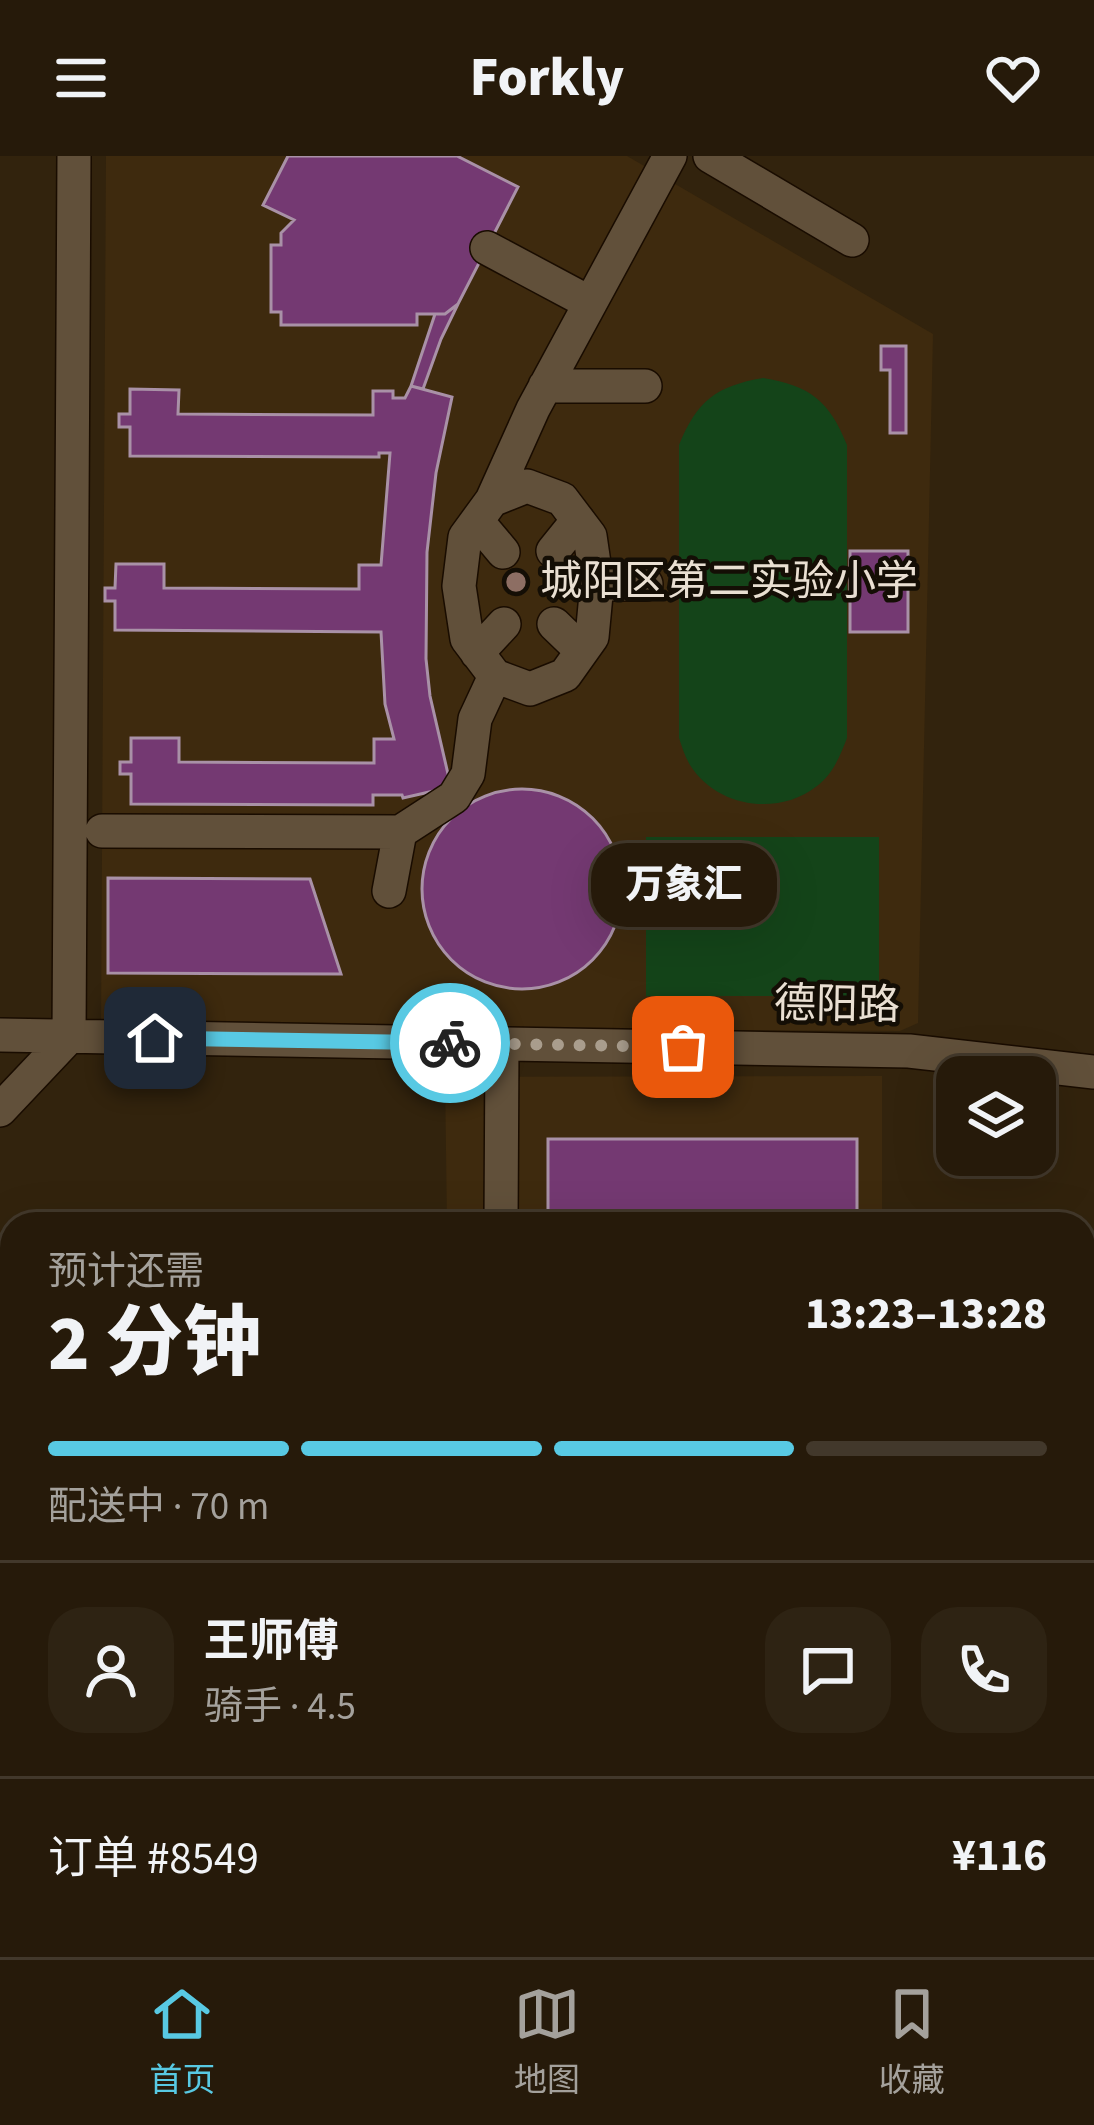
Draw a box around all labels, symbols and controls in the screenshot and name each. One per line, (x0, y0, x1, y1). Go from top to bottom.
text: Forkly (470, 40, 624, 117)
icon: menu (48, 45, 114, 111)
icon: heart (980, 45, 1046, 111)
place label: 城阳区第二实验小学 (540, 552, 918, 612)
marker: 城阳区第二实验小学 (503, 569, 529, 595)
callout: 万象汇 (590, 843, 776, 927)
text: 万象汇 (625, 857, 743, 913)
street label: 德阳路 (773, 974, 901, 1036)
courier (390, 983, 510, 1103)
pin (104, 987, 206, 1089)
pin (632, 996, 734, 1098)
icon: home (122, 1005, 188, 1071)
icon: bike (417, 1010, 483, 1076)
icon: bag (650, 1014, 716, 1080)
map controls (936, 1056, 1056, 1176)
button: layers (936, 1056, 1056, 1176)
text: 预计还需 (48, 1244, 204, 1300)
text: 13:23–13:28 (805, 1282, 1047, 1346)
text: 2 分钟 (48, 1289, 261, 1400)
text: 配送中 · 70 m (48, 1479, 269, 1535)
button: person (48, 1607, 174, 1733)
button: chat (765, 1607, 891, 1733)
button: phone (921, 1607, 1047, 1733)
text: 王师傅 (204, 1610, 339, 1674)
text: 骑手 · 4.5 (204, 1679, 356, 1735)
text: ¥116 (952, 1824, 1047, 1888)
text: 订单 #8549 (48, 1827, 259, 1891)
tab: 首页 (149, 1981, 215, 2104)
tab: 地图 (514, 1981, 580, 2104)
tab: 收藏 (879, 1981, 945, 2104)

